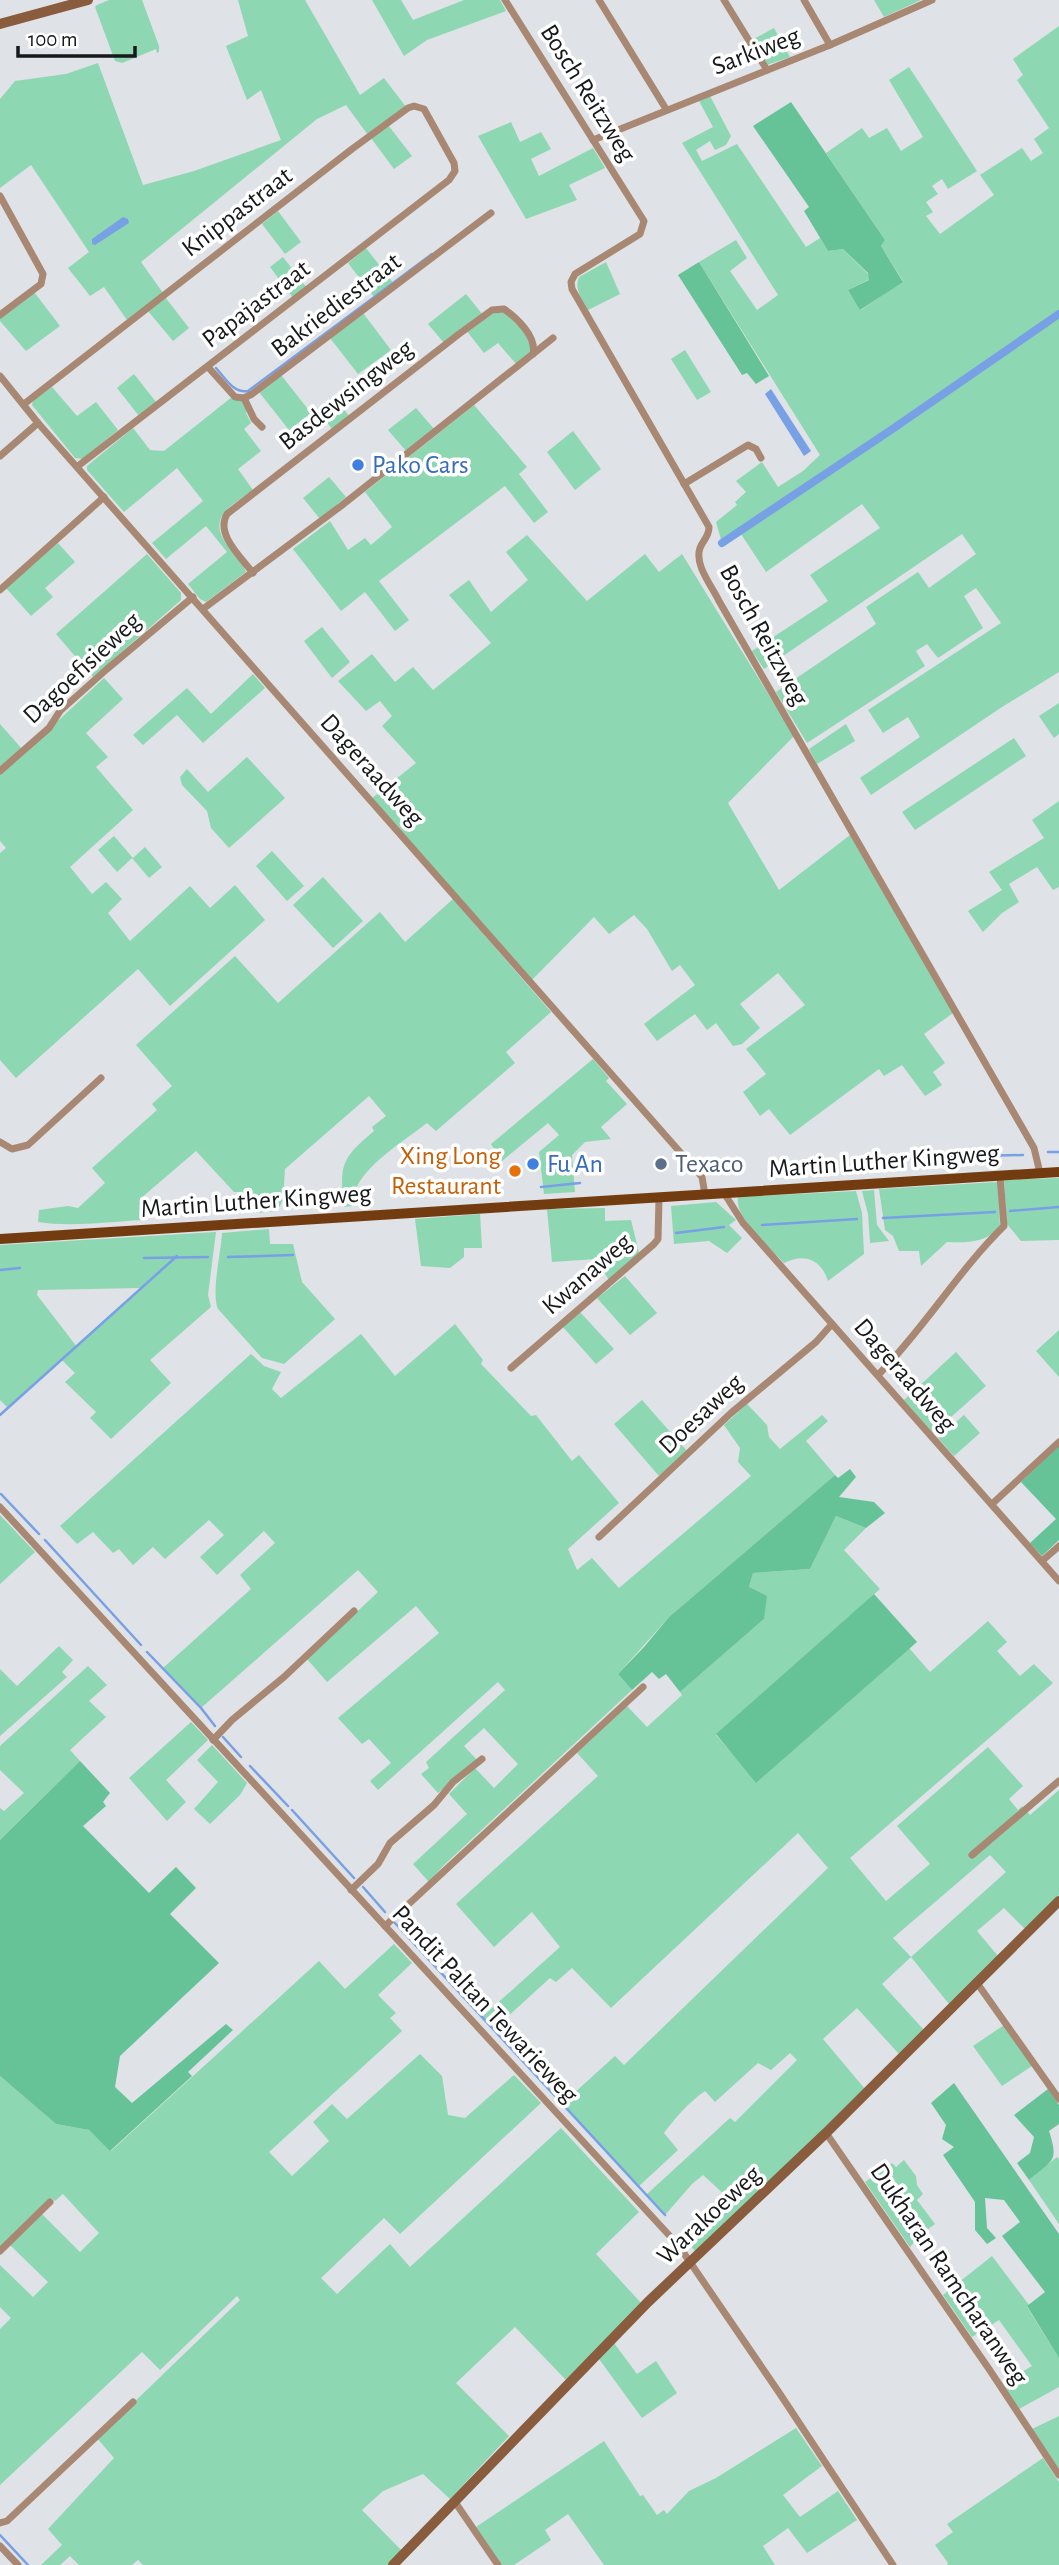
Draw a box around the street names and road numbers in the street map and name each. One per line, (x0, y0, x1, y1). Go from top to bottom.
street label: Bosch Reitzweg (536, 20, 641, 166)
street label: Sarkiweg (709, 22, 804, 80)
street label: Knippastraat (177, 162, 297, 262)
street label: Bakriediestraat (266, 248, 406, 362)
street label: Papajastraat (197, 255, 315, 353)
street label: Basdewsingweg (274, 335, 418, 455)
street label: Bosch Reitzweg (715, 560, 813, 710)
street label: Dagoefisieweg (18, 607, 146, 729)
street label: Dageraadweg (315, 709, 429, 831)
street label: Martin Luther Kingweg (768, 1140, 1001, 1182)
street label: Martin Luther Kingweg (140, 1180, 373, 1222)
street label: Kwanaweg (537, 1228, 637, 1320)
street label: Dageraadweg (849, 1313, 961, 1437)
street label: Doesaweg (654, 1369, 748, 1459)
street label: Pandit Paltan Tewarieweg (387, 1900, 583, 2108)
street label: Dukharan Ramcharanweg (865, 2159, 1033, 2390)
street label: Warakoeweg (652, 2160, 766, 2269)

